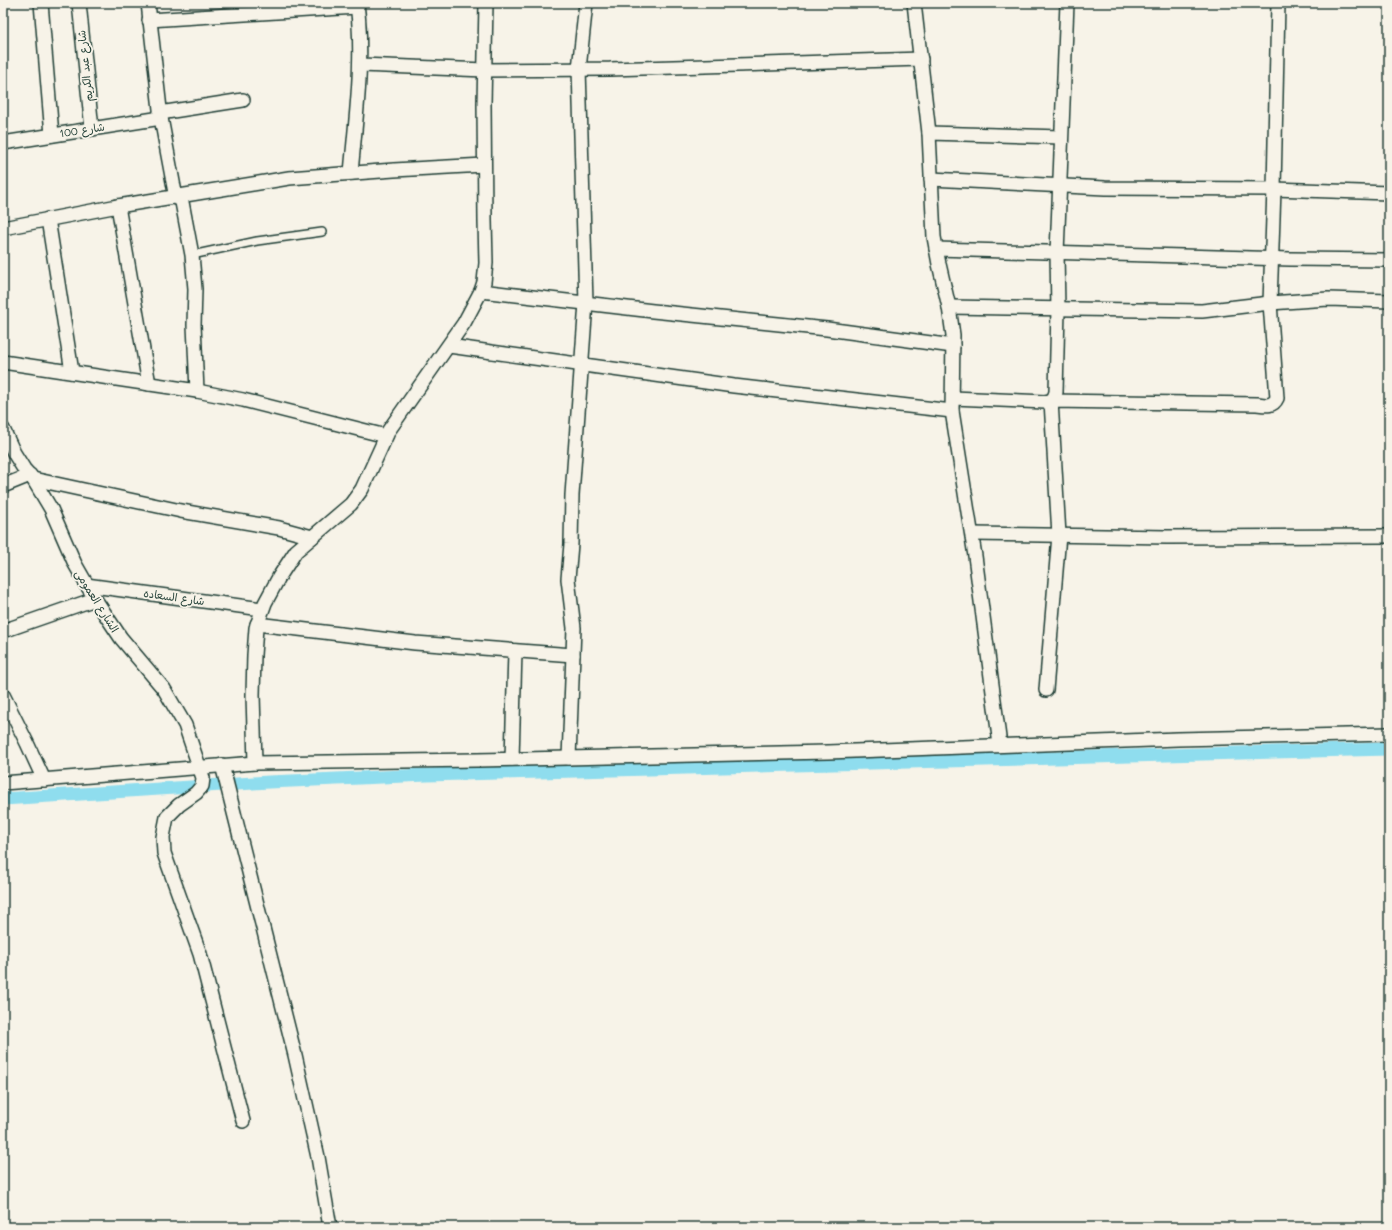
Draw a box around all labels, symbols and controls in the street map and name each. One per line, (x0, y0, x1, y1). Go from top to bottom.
street label: شارع عبد الكريم (73, 29, 98, 103)
street label: شارع 100 (58, 119, 106, 142)
street label: الشارع العمومى (70, 566, 123, 636)
street label: شارع السعاده (142, 585, 206, 610)

